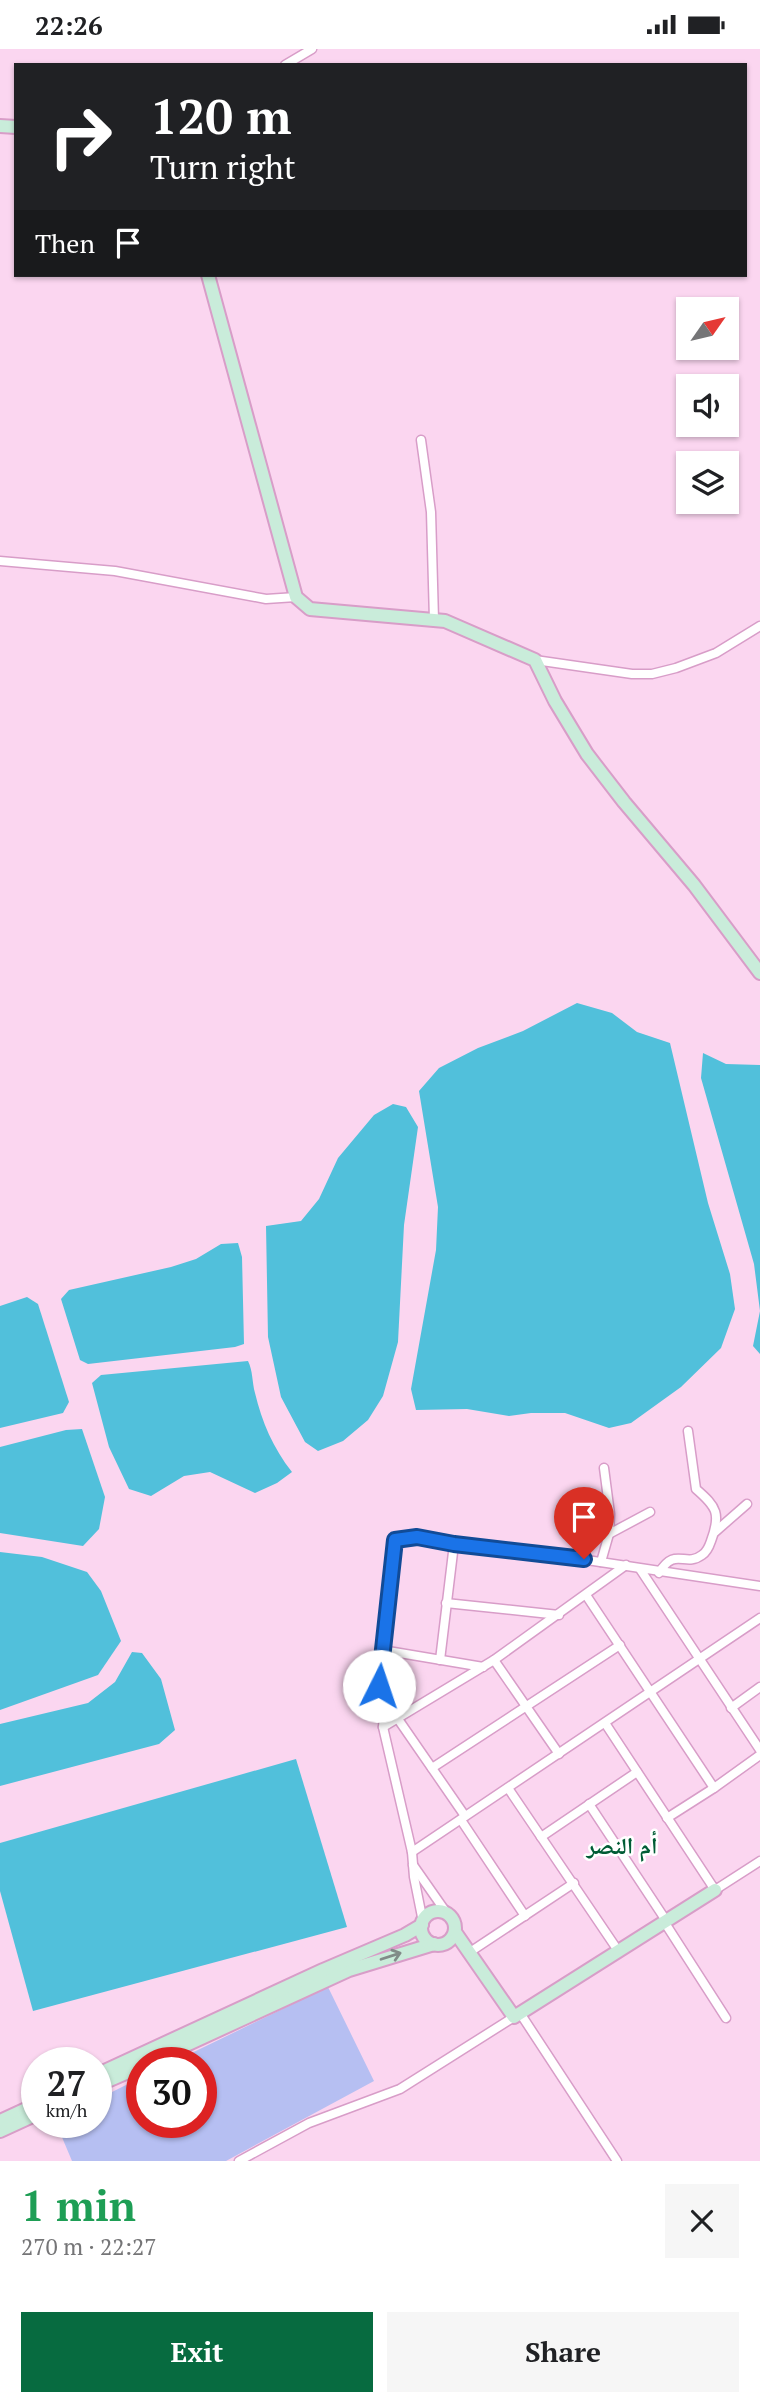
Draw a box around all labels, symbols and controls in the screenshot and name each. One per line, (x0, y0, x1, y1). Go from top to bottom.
text: 22:26 (35, 8, 103, 42)
text: 120 m (150, 83, 292, 148)
icon: right (35, 91, 126, 182)
text: Turn right (150, 146, 296, 188)
icon: arrive (109, 224, 147, 262)
text: Then (35, 226, 95, 260)
north arrow (676, 297, 738, 361)
map controls (676, 297, 739, 514)
button: sound (676, 374, 739, 437)
button: layers (676, 451, 739, 514)
pin (554, 1487, 614, 1559)
icon: arrive (565, 1498, 603, 1536)
position arrow (342, 1649, 416, 1723)
district label: أم النصر (585, 1830, 658, 1862)
one-way arrow (380, 1949, 402, 1962)
speed limit sign: 30 (126, 2047, 217, 2138)
text: 27 (47, 2060, 86, 2106)
text: km/h (46, 2098, 87, 2122)
text: 1 min (21, 2177, 136, 2233)
button: close (665, 2184, 739, 2258)
text: 270 m · 22:27 (21, 2231, 156, 2262)
button: Exit (21, 2312, 373, 2392)
button: Share (387, 2312, 739, 2392)

